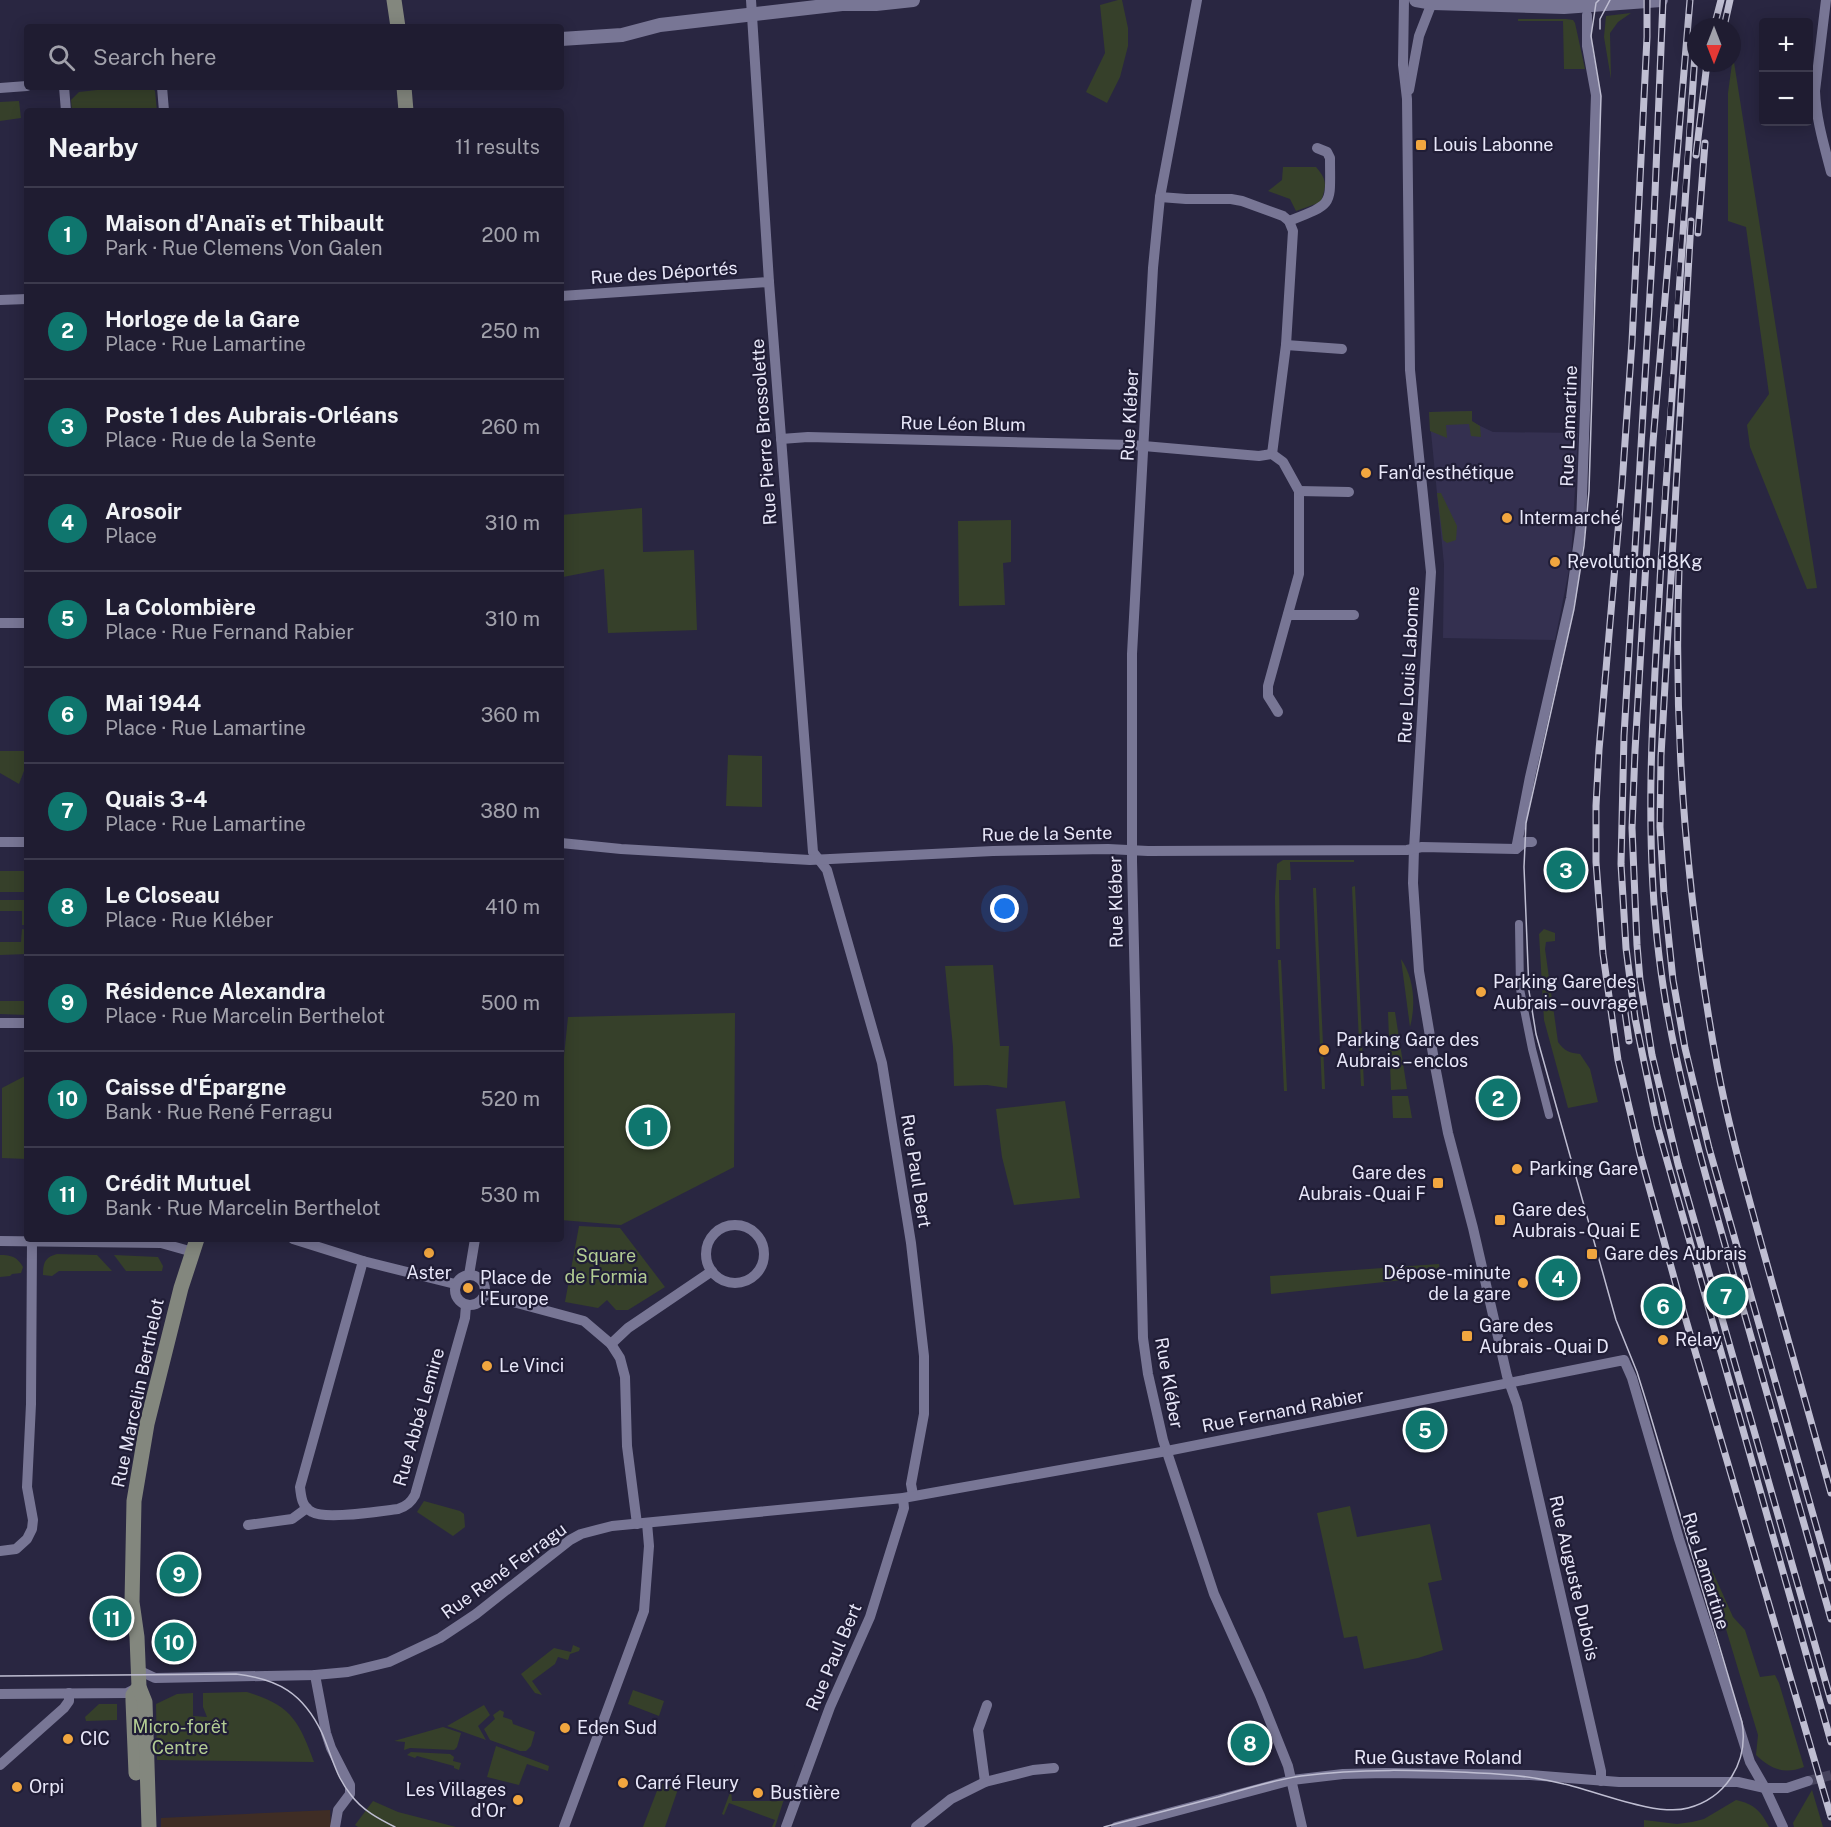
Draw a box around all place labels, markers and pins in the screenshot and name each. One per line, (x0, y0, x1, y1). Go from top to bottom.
place label: Louis Labonne (1433, 134, 1554, 155)
marker: Louis Labonne (1414, 138, 1428, 152)
place label: Fan'd'esthétique (1378, 462, 1514, 483)
marker: Fan'd'esthétique (1359, 466, 1373, 480)
place label: Intermarché (1519, 507, 1621, 528)
marker: Intermarché (1500, 511, 1514, 525)
place label: Revolution 18Kg (1567, 551, 1702, 572)
marker: Revolution 18Kg (1548, 555, 1562, 569)
pin: 3 (1546, 848, 1586, 892)
place label: Parking Gare des Aubrais – ouvrage (1493, 971, 1638, 1013)
marker: Parking Gare des Aubrais – ouvrage (1474, 985, 1488, 999)
place label: Parking Gare des Aubrais – enclos (1336, 1029, 1479, 1071)
marker: Parking Gare des Aubrais – enclos (1317, 1043, 1331, 1057)
pin: 2 (1478, 1076, 1518, 1120)
pin: 1 (628, 1104, 668, 1150)
place label: Parking Gare (1529, 1158, 1638, 1179)
place label: Gare des Aubrais - Quai F (1298, 1162, 1426, 1204)
marker: Parking Gare (1510, 1162, 1524, 1176)
marker: Gare des Aubrais - Quai F (1431, 1176, 1445, 1190)
place label: Gare des Aubrais - Quai E (1512, 1199, 1641, 1241)
marker: Gare des Aubrais - Quai E (1493, 1213, 1507, 1227)
place label: Gare des Aubrais (1604, 1243, 1747, 1264)
marker: Aster (422, 1246, 436, 1260)
marker: Gare des Aubrais (1585, 1247, 1599, 1261)
pin: 4 (1538, 1256, 1578, 1300)
place label: Aster (406, 1262, 452, 1283)
place label: Dépose-minute de la gare (1383, 1262, 1511, 1304)
place label: Place de l'Europe (480, 1267, 552, 1309)
pin: 7 (1706, 1274, 1746, 1318)
marker: Dépose-minute de la gare (1516, 1276, 1530, 1290)
marker: Place de l'Europe (461, 1281, 475, 1295)
pin: 6 (1644, 1284, 1682, 1328)
place label: Gare des Aubrais - Quai D (1479, 1315, 1609, 1357)
marker: Gare des Aubrais - Quai D (1460, 1329, 1474, 1343)
place label: Relay (1675, 1329, 1722, 1350)
marker: Relay (1656, 1333, 1670, 1347)
place label: Le Vinci (499, 1355, 564, 1376)
marker: Le Vinci (480, 1359, 494, 1373)
pin: 5 (1406, 1408, 1444, 1452)
pin: 9 (160, 1552, 198, 1596)
pin: 11 (92, 1596, 132, 1640)
pin: 10 (154, 1620, 194, 1664)
place label: Eden Sud (577, 1717, 657, 1738)
pin: 8 (1230, 1720, 1270, 1766)
marker: Eden Sud (558, 1721, 572, 1735)
place label: CIC (80, 1728, 110, 1749)
marker: CIC (61, 1732, 75, 1746)
place label: Carré Fleury (635, 1772, 739, 1793)
place label: Orpi (29, 1776, 64, 1797)
marker: Carré Fleury (616, 1776, 630, 1790)
place label: Les Villages d'Or (405, 1779, 506, 1821)
marker: Orpi (10, 1780, 24, 1794)
place label: Bustière (770, 1782, 840, 1803)
marker: Bustière (751, 1786, 765, 1800)
marker: Les Villages d'Or (511, 1793, 525, 1807)

